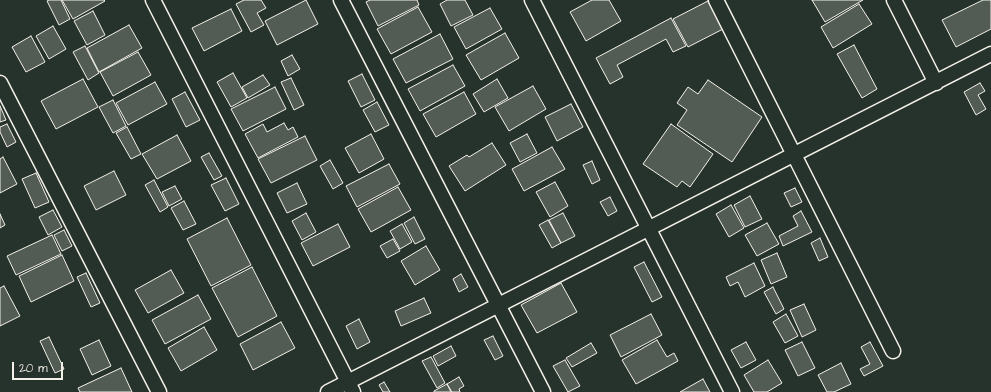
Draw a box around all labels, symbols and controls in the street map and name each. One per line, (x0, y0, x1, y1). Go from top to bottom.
scale bar (14, 354, 65, 380)
text: 20 m (19, 360, 48, 377)

